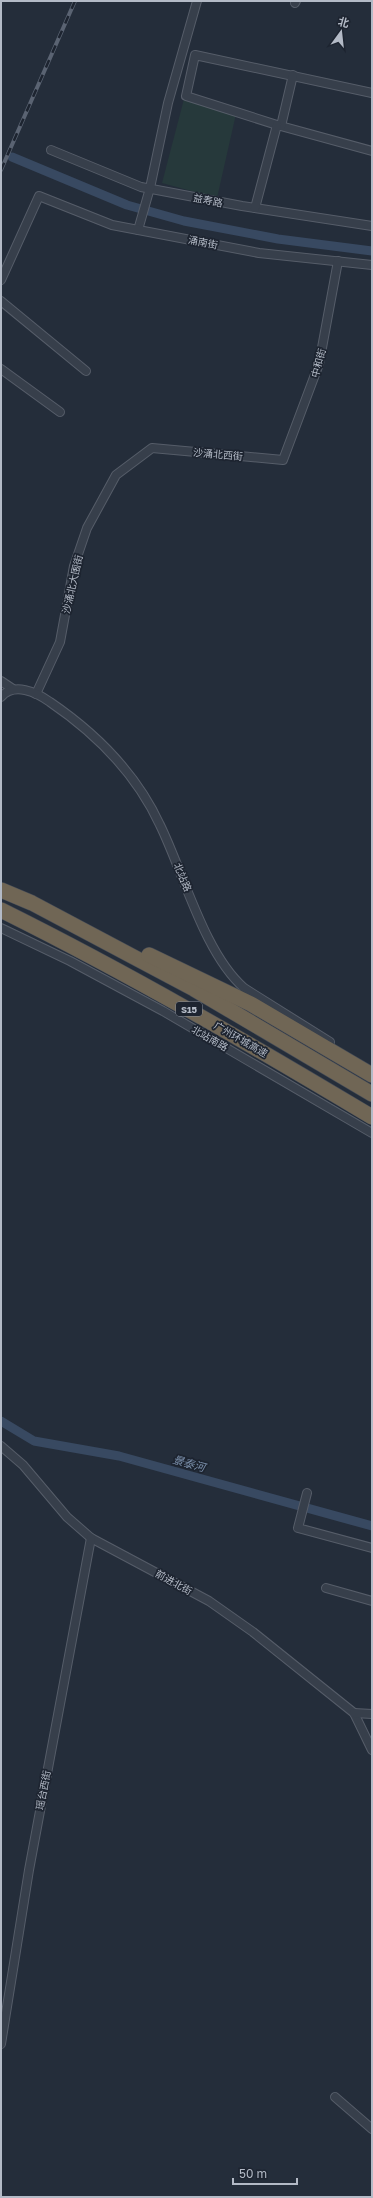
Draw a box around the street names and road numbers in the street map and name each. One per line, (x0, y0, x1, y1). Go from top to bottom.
street label: 益寿路 (192, 191, 224, 209)
street label: 涌南街 (187, 233, 219, 251)
street label: 中和街 (308, 347, 328, 379)
street label: 沙涌北西街 (193, 446, 243, 462)
street label: 沙涌北大围街 (59, 553, 85, 615)
street label: 北站路 (172, 861, 194, 893)
road number: S15 (176, 1002, 202, 1016)
street label: 广州环城高速 (212, 1019, 270, 1059)
street label: 北站南路 (190, 1023, 230, 1053)
street label: 前进北街 (154, 1567, 194, 1597)
street label: 瑶台西街 (33, 1769, 53, 1811)

